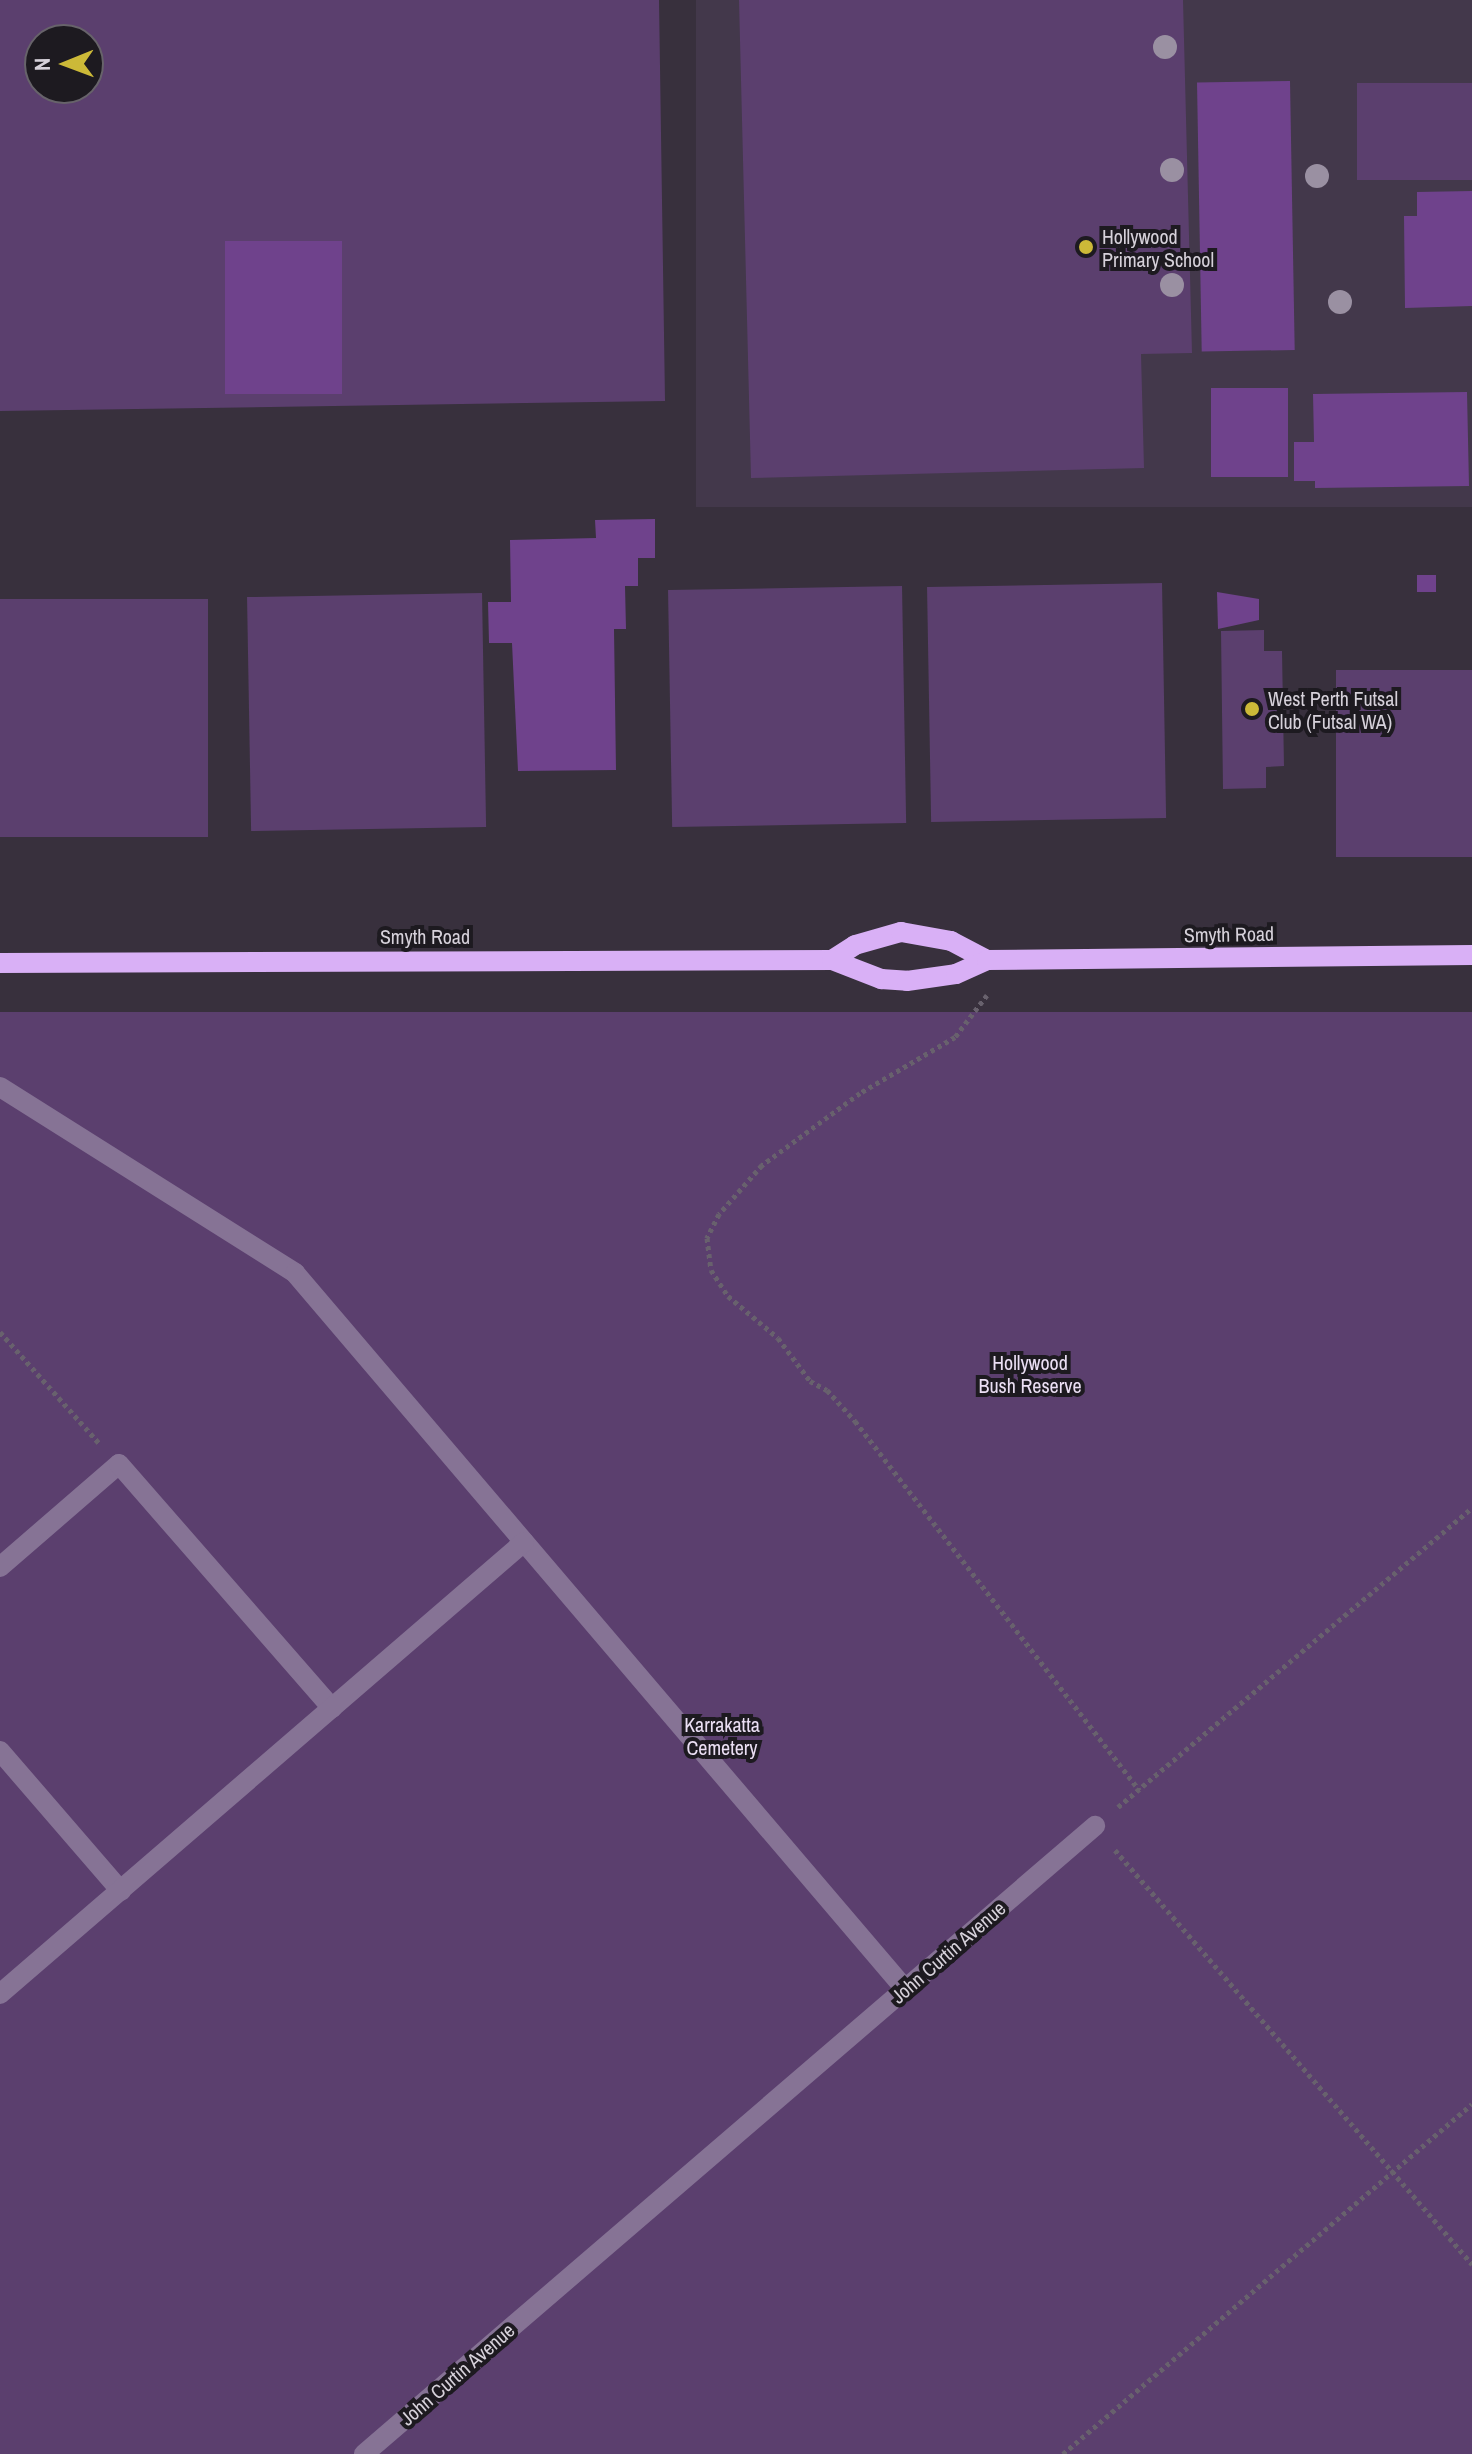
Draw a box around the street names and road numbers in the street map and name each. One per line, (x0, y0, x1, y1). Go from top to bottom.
street label: Smyth Road (1184, 921, 1274, 947)
street label: Smyth Road (380, 924, 470, 948)
street label: John Curtin Avenue (886, 1895, 1010, 2009)
street label: John Curtin Avenue (395, 2317, 519, 2431)

